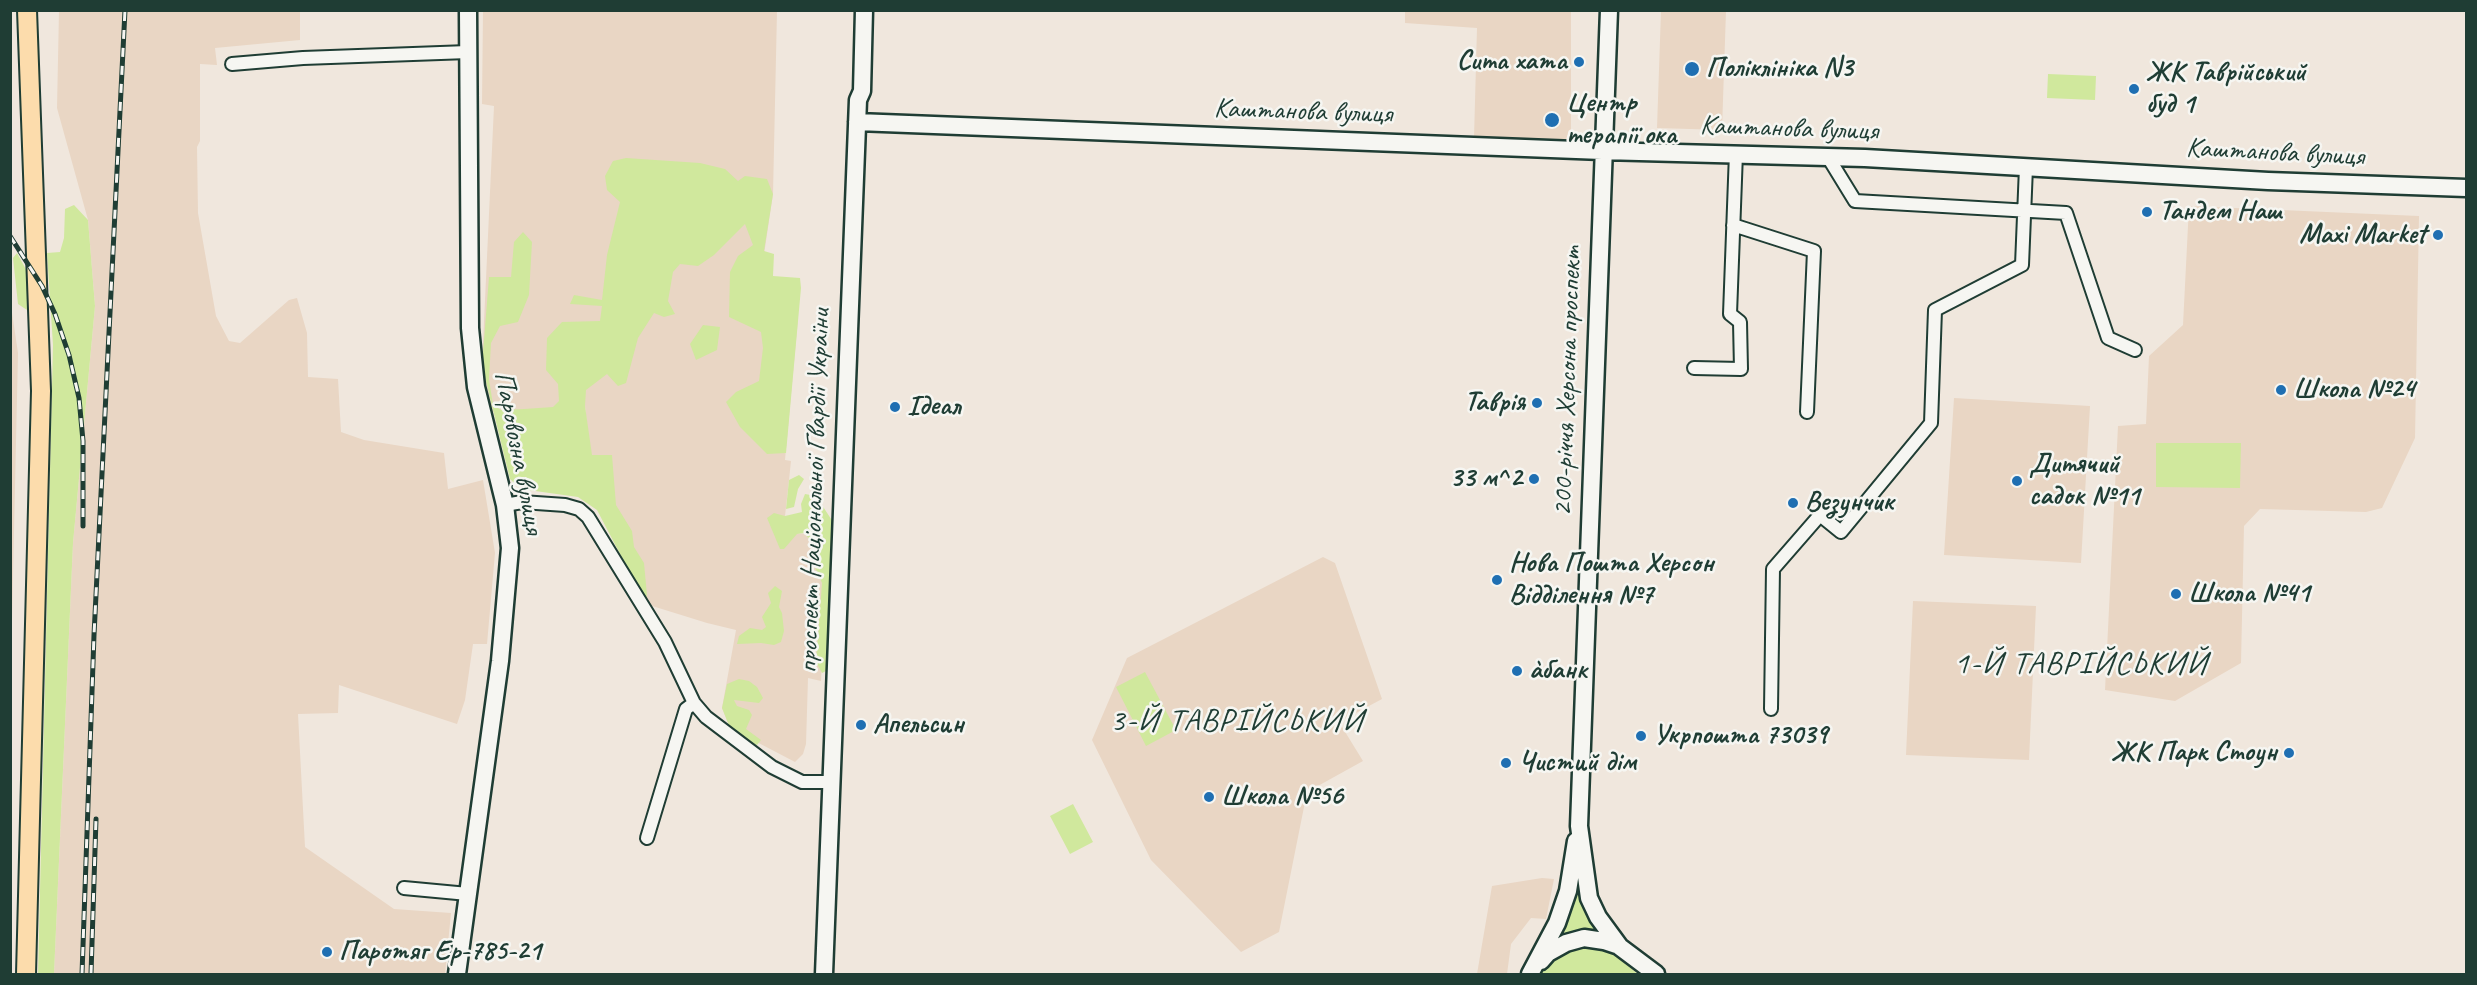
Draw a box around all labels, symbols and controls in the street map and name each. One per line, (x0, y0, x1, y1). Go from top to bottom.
place label: Сита хата (1457, 45, 1567, 79)
place label: Поліклініка N3 (1706, 52, 1853, 86)
marker: Сита хата (1572, 55, 1586, 69)
place label: ЖК Таврійський буд 1 (2146, 56, 2306, 122)
marker: Поліклініка N3 (1683, 60, 1701, 78)
marker: ЖК Таврійський буд 1 (2127, 82, 2141, 96)
place label: Центр терапії ока (1566, 87, 1677, 153)
street label: Каштанова вулиця (1213, 92, 1393, 132)
street label: Каштанова вулиця (1699, 109, 1879, 149)
marker: Центр терапії ока (1543, 111, 1561, 129)
street label: Каштанова вулиця (2185, 132, 2365, 174)
place label: Тандем Наш (2159, 195, 2282, 229)
marker: Тандем Наш (2140, 205, 2154, 219)
place label: Maxi Market (2299, 218, 2426, 252)
marker: Maxi Market (2431, 228, 2445, 242)
street label: 200-річчя Херсона проспект (1546, 245, 1590, 517)
street label: проспект Національної Гвардії України (792, 308, 838, 674)
street label: Паровозна вулиця (486, 369, 550, 537)
place label: Школа №24 (2293, 373, 2415, 407)
marker: Школа №24 (2274, 383, 2288, 397)
place label: Таврія (1465, 386, 1525, 420)
place label: Ідеал (907, 390, 961, 424)
marker: Таврія (1530, 396, 1544, 410)
marker: Ідеал (888, 400, 902, 414)
place label: Дитячий садок №11 (2029, 448, 2140, 514)
place label: 33 м^2 (1450, 462, 1522, 496)
marker: 33 м^2 (1527, 472, 1541, 486)
marker: Дитячий садок №11 (2010, 474, 2024, 488)
place label: Везунчик (1805, 486, 1893, 520)
marker: Везунчик (1786, 496, 1800, 510)
place label: Нова Пошта Херсон Відділення №7 (1509, 547, 1714, 613)
marker: Нова Пошта Херсон Відділення №7 (1490, 573, 1504, 587)
place label: Школа №41 (2188, 577, 2310, 611)
marker: Школа №41 (2169, 587, 2183, 601)
district label: 1-Й ТАВРІЙСЬКИЙ (1954, 646, 2208, 684)
place label: а̀банк (1529, 654, 1587, 688)
marker: а̀банк (1510, 664, 1524, 678)
district label: 3-Й ТАВРІЙСЬКИЙ (1110, 703, 1364, 741)
place label: Апельсин (873, 708, 964, 742)
marker: Апельсин (854, 718, 868, 732)
place label: Укрпошта 73039 (1653, 719, 1828, 753)
marker: Укрпошта 73039 (1634, 729, 1648, 743)
place label: ЖК Парк Стоун (2111, 736, 2277, 770)
place label: Чистий дім (1518, 746, 1636, 780)
marker: ЖК Парк Стоун (2282, 746, 2296, 760)
marker: Чистий дім (1499, 756, 1513, 770)
place label: Школа №56 (1221, 780, 1343, 814)
marker: Школа №56 (1202, 790, 1216, 804)
place label: Паротяг Ер-785-21 (339, 935, 541, 969)
marker: Паротяг Ер-785-21 (320, 945, 334, 959)

